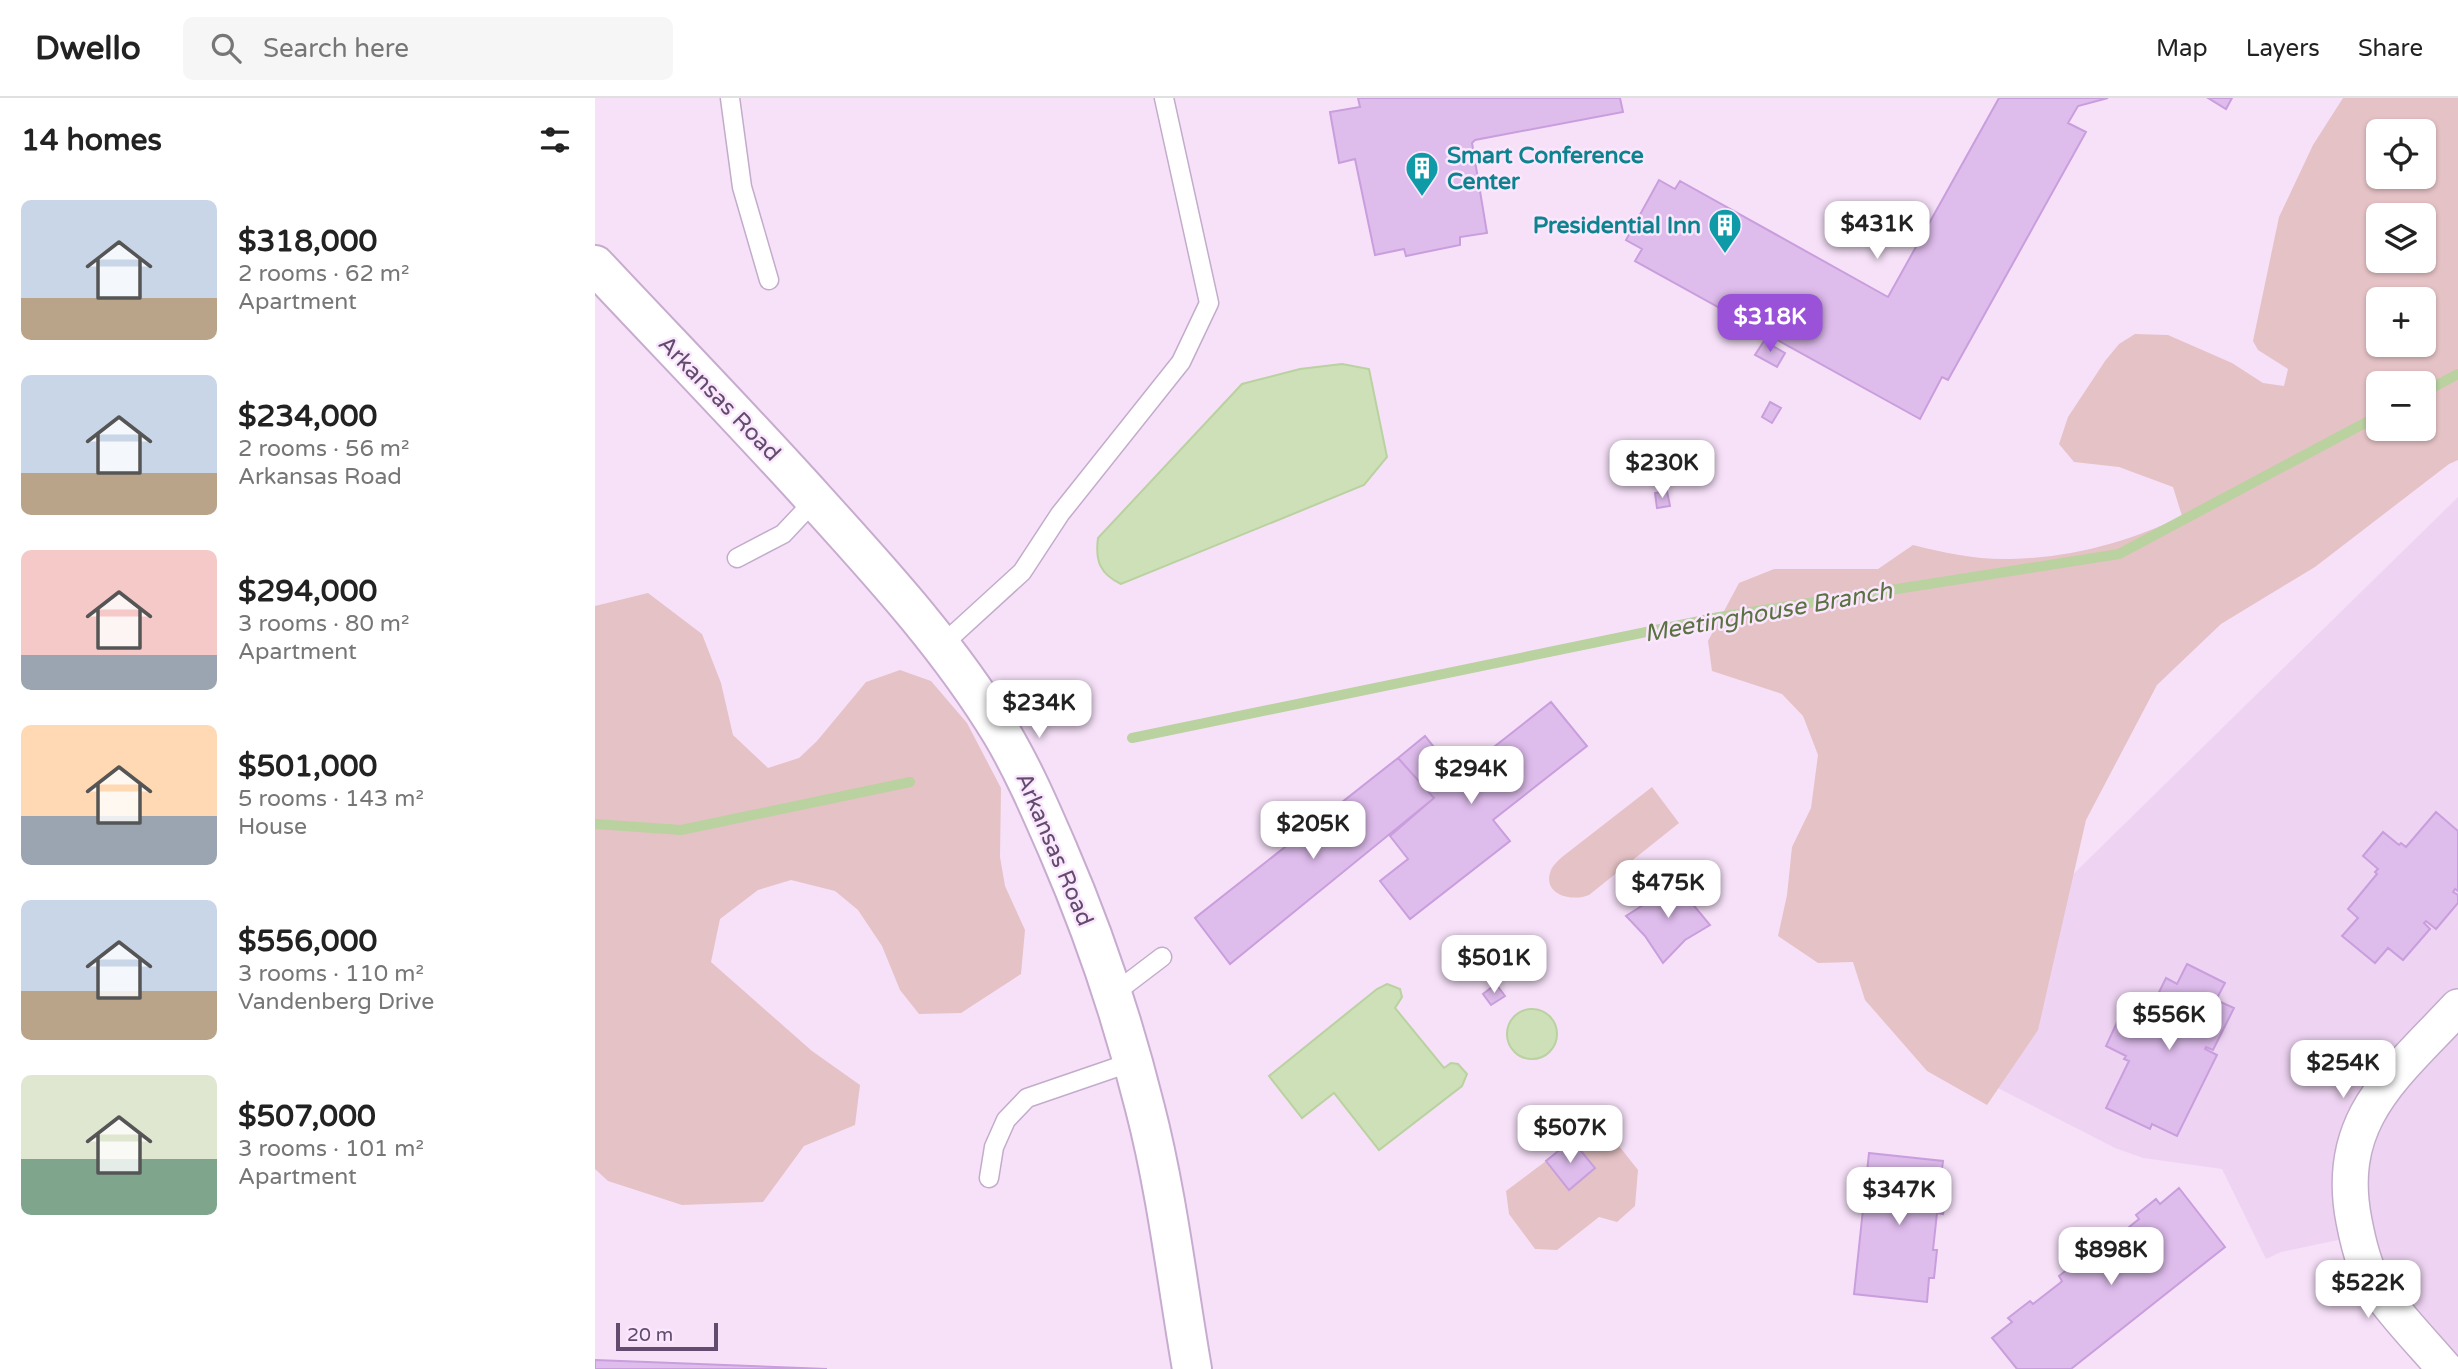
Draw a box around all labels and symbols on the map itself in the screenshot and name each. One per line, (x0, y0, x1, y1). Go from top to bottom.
place label: Smart Conference Center (1447, 142, 1644, 196)
building icon: Smart Conference Center (1403, 149, 1441, 198)
pin: $431K (1828, 202, 1926, 261)
building icon: Presidential Inn (1706, 206, 1744, 255)
place label: Presidential Inn (1533, 212, 1701, 240)
pin: $318K (1721, 294, 1819, 354)
street label: Arkansas Road (652, 330, 786, 467)
pin: $230K (1613, 440, 1711, 500)
water label: Meetinghouse Branch (1642, 576, 1896, 649)
pin: $234K (990, 680, 1088, 740)
pin: $294K (1422, 746, 1520, 806)
street label: Arkansas Road (1009, 769, 1099, 930)
pin: $205K (1264, 802, 1362, 861)
pin: $475K (1619, 860, 1717, 920)
pin: $501K (1445, 936, 1543, 995)
pin: $556K (2120, 992, 2218, 1052)
pin: $254K (2294, 1040, 2392, 1100)
pin: $507K (1521, 1105, 1619, 1165)
pin: $347K (1850, 1168, 1948, 1227)
pin: $898K (2062, 1228, 2160, 1287)
pin: $522K (2319, 1260, 2417, 1320)
scale bar (616, 1320, 717, 1352)

